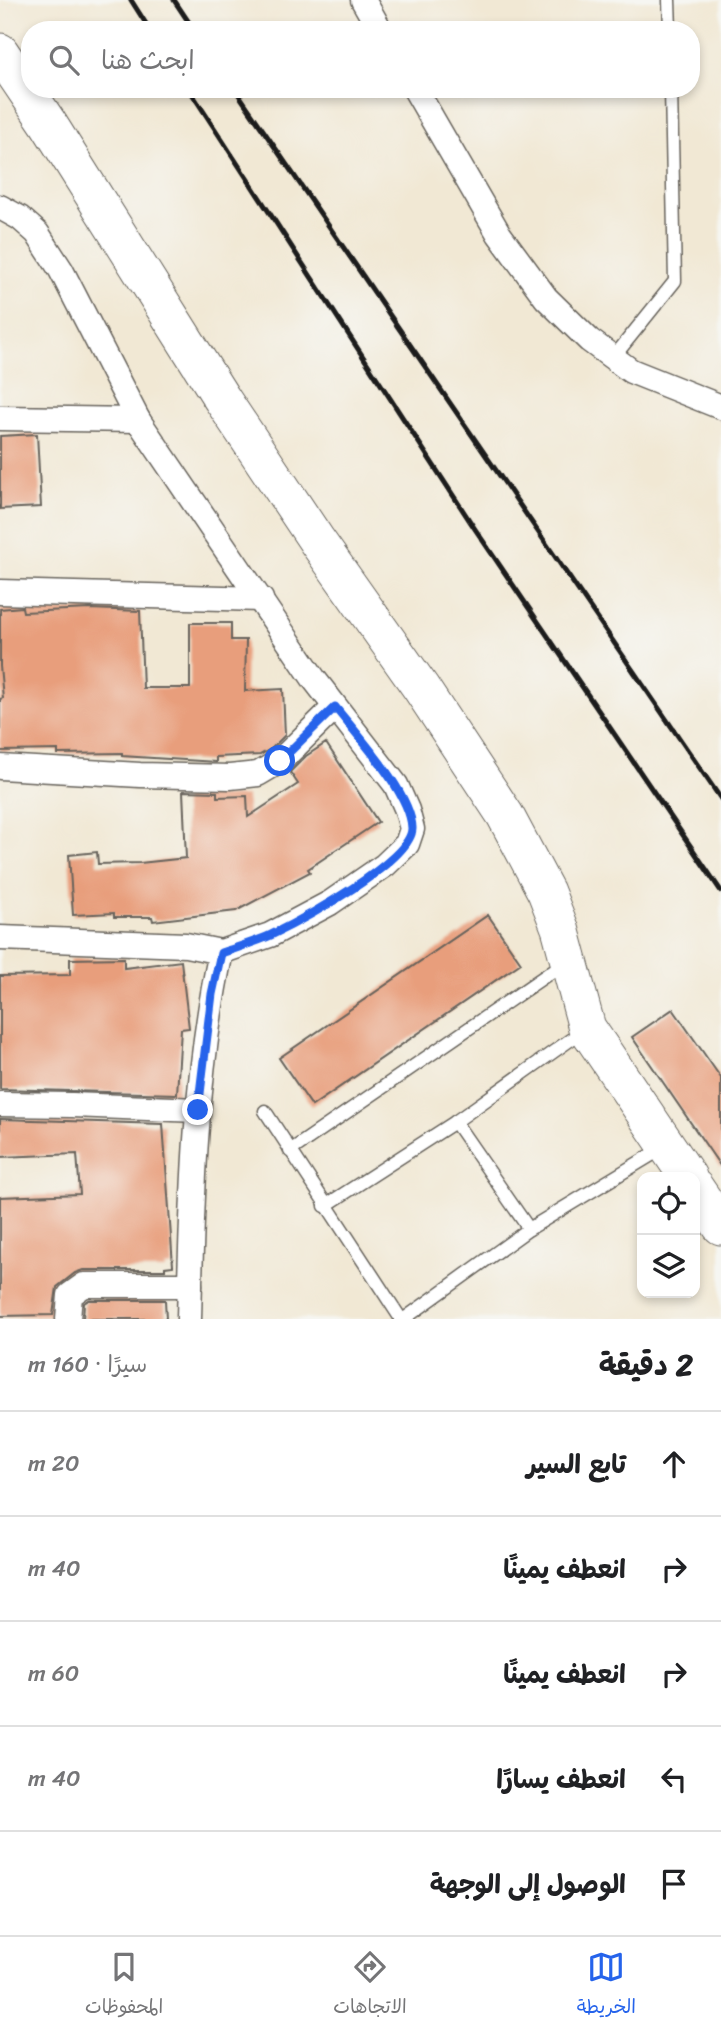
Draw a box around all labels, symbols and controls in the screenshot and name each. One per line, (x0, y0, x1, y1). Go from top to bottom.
search box (21, 21, 700, 98)
text: ابحث هنا (101, 37, 195, 83)
icon: search (45, 41, 83, 79)
route start (264, 745, 295, 776)
route end (182, 1094, 213, 1125)
map controls (637, 1172, 700, 1298)
button: locate (637, 1172, 700, 1235)
button: layers (637, 1235, 700, 1298)
text: 2 دقيقة (599, 1338, 693, 1392)
text: سيرًا · 160 m (28, 1344, 147, 1385)
text: تابع السير (527, 1441, 626, 1487)
text: 20 m (28, 1443, 79, 1484)
icon: ahead (655, 1445, 693, 1483)
text: انعطف يمينًا (503, 1546, 626, 1592)
text: 40 m (28, 1548, 81, 1589)
icon: right (655, 1550, 693, 1588)
text: انعطف يمينًا (503, 1651, 626, 1697)
text: 60 m (28, 1653, 79, 1694)
icon: right (655, 1655, 693, 1693)
text: انعطف يسارًا (496, 1756, 626, 1802)
text: 40 m (28, 1758, 81, 1799)
icon: left (655, 1760, 693, 1798)
text: الوصول إلى الوجهة (430, 1861, 626, 1907)
icon: arrive (655, 1865, 693, 1903)
tab: المحفوظات (85, 1948, 163, 2023)
tab: الاتجاهات (333, 1948, 407, 2023)
tab: الخريطة (577, 1948, 636, 2023)

